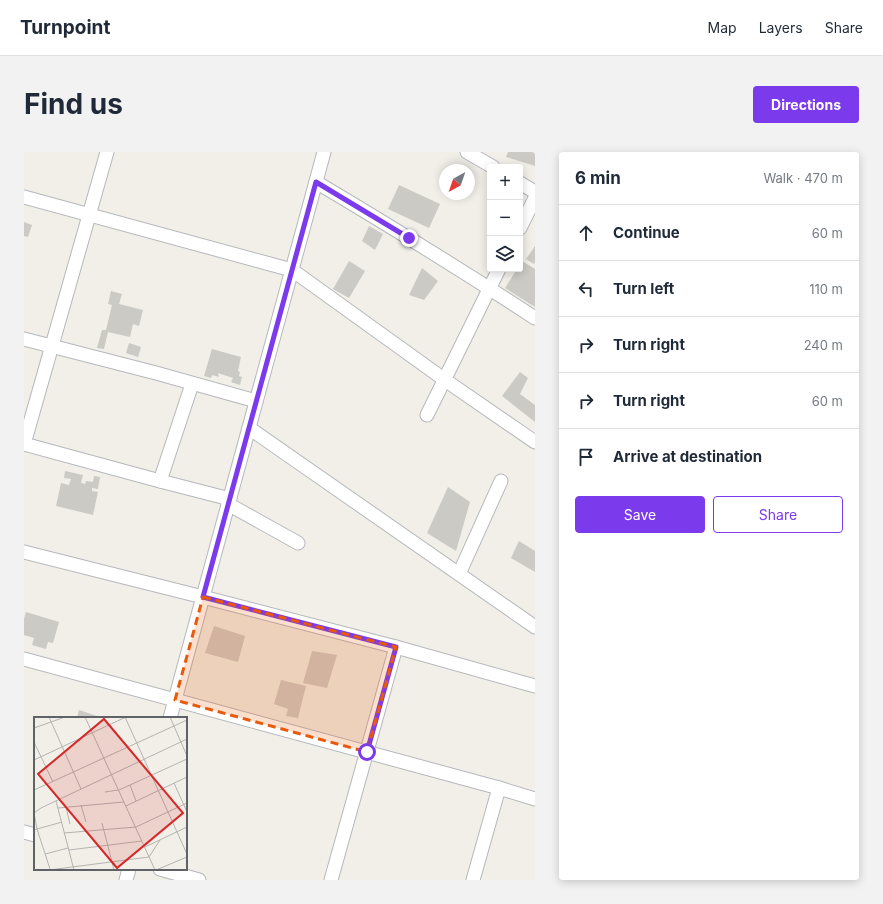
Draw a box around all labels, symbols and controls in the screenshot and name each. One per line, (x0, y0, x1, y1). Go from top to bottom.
text: Turnpoint (20, 16, 110, 39)
text: Map (708, 19, 737, 36)
text: Layers (759, 19, 803, 36)
text: Share (825, 19, 863, 36)
button: Directions (753, 86, 859, 123)
text: Find us (24, 87, 123, 121)
north arrow (439, 164, 475, 200)
map controls (487, 164, 523, 272)
button: + (487, 164, 523, 200)
text: 6 min (575, 168, 621, 188)
text: Walk · 470 m (763, 170, 843, 186)
button: − (487, 200, 523, 236)
icon: ahead (575, 222, 597, 244)
text: Continue (613, 223, 680, 242)
text: 60 m (812, 225, 843, 241)
route end (400, 229, 418, 247)
button: layers (487, 236, 523, 272)
icon: left (575, 278, 597, 300)
text: Turn left (613, 279, 674, 298)
text: 110 m (809, 281, 843, 297)
icon: right (575, 334, 597, 356)
text: Turn right (613, 335, 685, 354)
text: 240 m (804, 337, 843, 353)
icon: right (575, 390, 597, 412)
text: Turn right (613, 391, 685, 410)
text: 60 m (812, 393, 843, 409)
icon: arrive (575, 446, 597, 468)
text: Arrive at destination (613, 447, 762, 466)
button: Save (575, 496, 705, 533)
button: Share (713, 496, 843, 533)
inset map (34, 717, 187, 870)
route start (358, 743, 376, 761)

